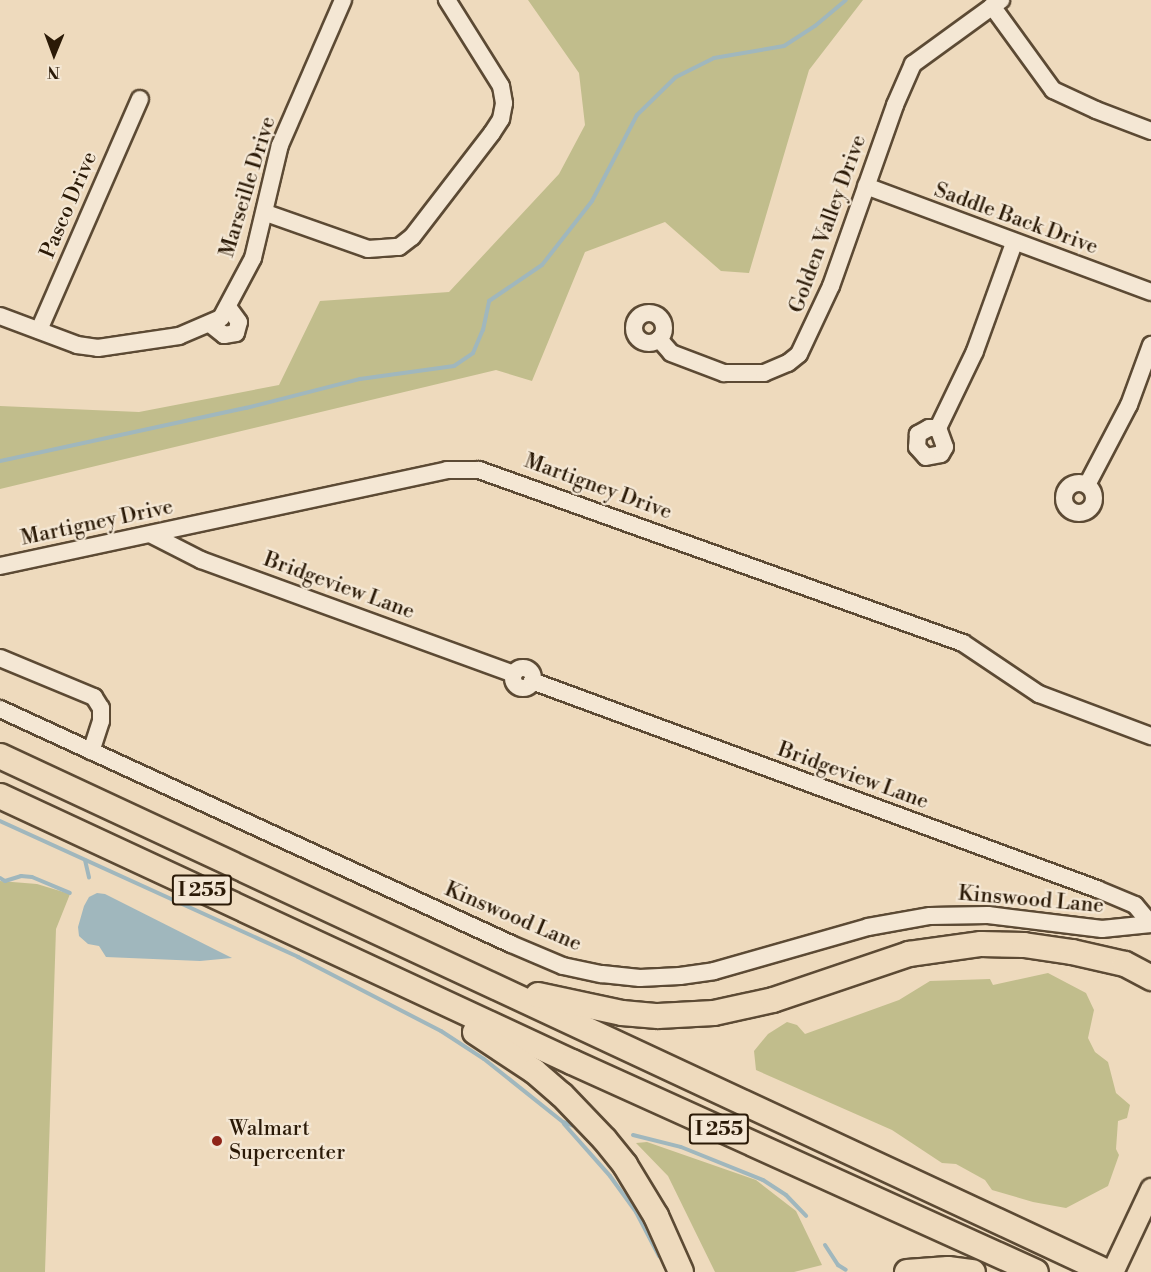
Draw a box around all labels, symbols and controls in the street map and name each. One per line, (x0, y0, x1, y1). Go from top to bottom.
north arrow (24, 24, 84, 84)
text: N (47, 62, 60, 82)
street label: Marseille Drive (215, 114, 281, 260)
street label: Golden Valley Drive (784, 132, 872, 316)
street label: Pasco Drive (35, 148, 103, 262)
street label: Saddle Back Drive (931, 178, 1101, 260)
street label: Martigney Drive (521, 449, 675, 525)
street label: Martigney Drive (19, 495, 175, 551)
street label: Bridgeview Lane (260, 547, 418, 625)
street label: Bridgeview Lane (774, 737, 932, 815)
road number: I 255 (170, 873, 234, 907)
street label: Kinswood Lane (441, 877, 585, 957)
street label: Kinswood Lane (957, 881, 1105, 919)
road number: I 255 (688, 1112, 750, 1146)
place label: Walmart Supercenter (229, 1116, 345, 1166)
marker: Walmart Supercenter (210, 1134, 224, 1148)

